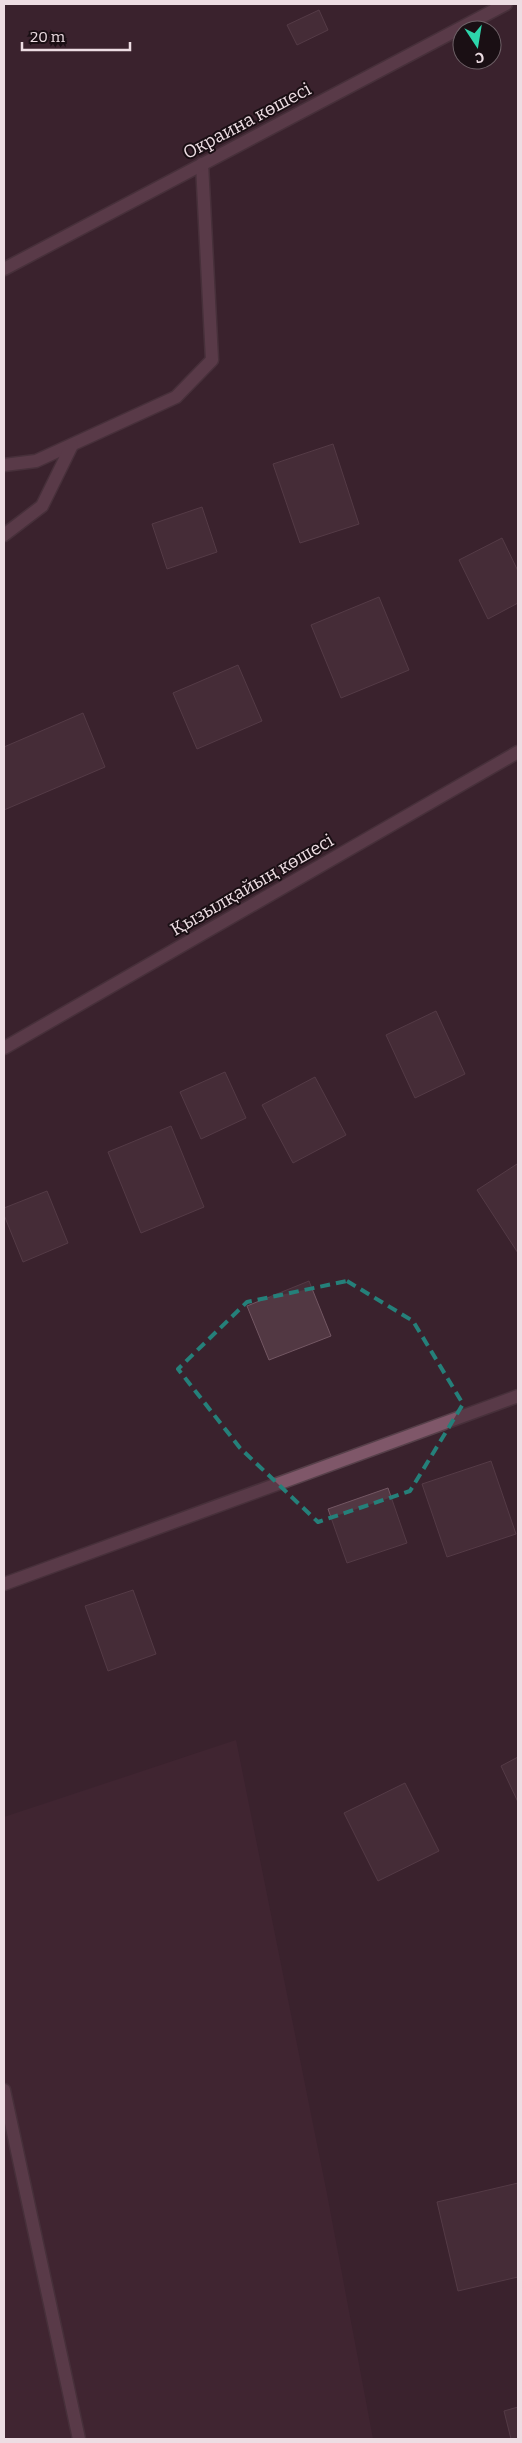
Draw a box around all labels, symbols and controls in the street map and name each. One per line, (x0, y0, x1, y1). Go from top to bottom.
scale bar (22, 20, 130, 52)
north arrow (452, 20, 502, 70)
text: 20 m (30, 28, 66, 46)
text: С (473, 48, 486, 66)
street label: Окраина көшесі (179, 78, 315, 164)
street label: Қызылқайың көшесі (167, 829, 337, 941)

